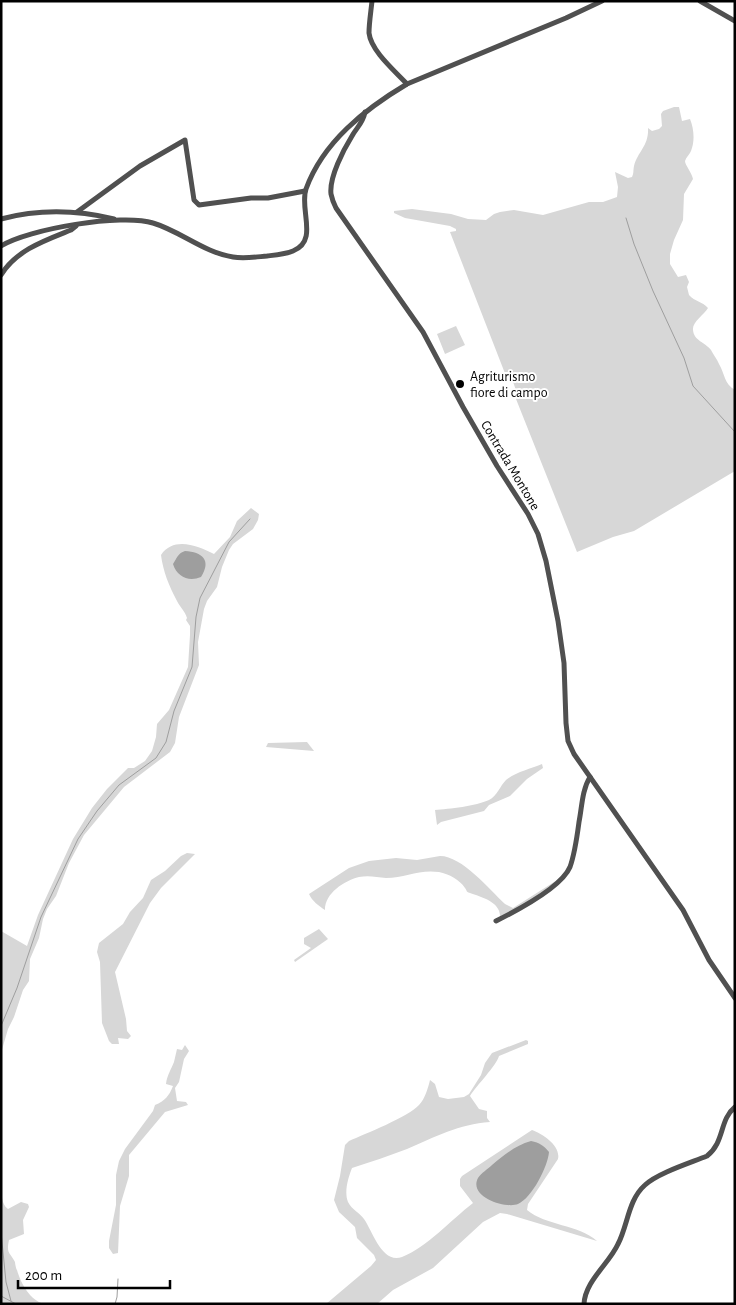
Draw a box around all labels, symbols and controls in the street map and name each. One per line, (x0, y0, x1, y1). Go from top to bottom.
place label: Agriturismo fiore di campo (470, 370, 548, 400)
marker: Agriturismo fiore di campo (454, 378, 466, 390)
street label: Contrada Montone (478, 418, 542, 513)
scale bar (18, 1258, 170, 1290)
text: 200 m (25, 1268, 62, 1283)

